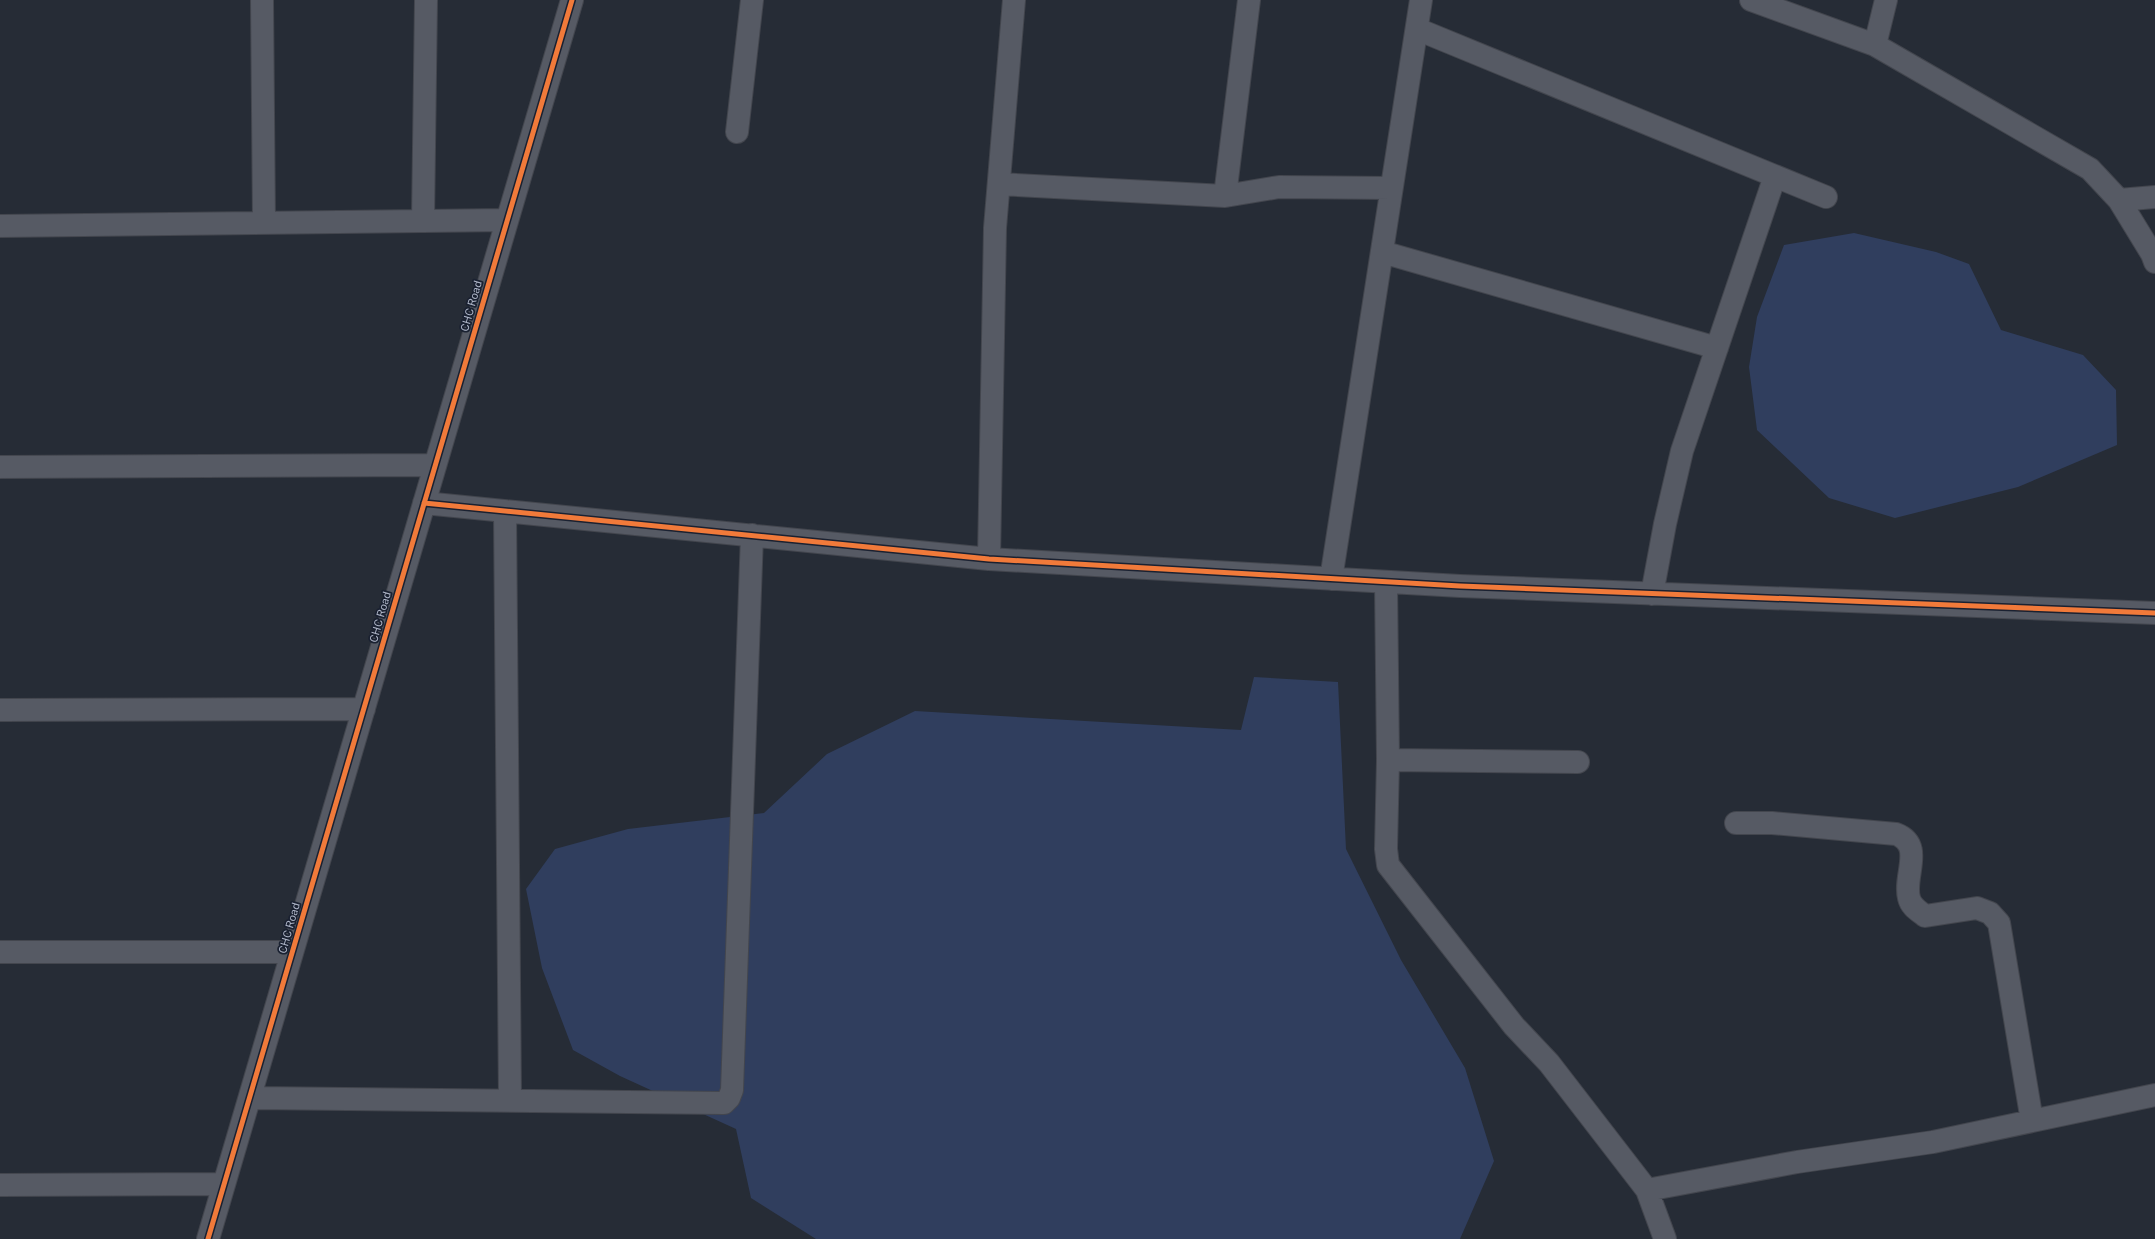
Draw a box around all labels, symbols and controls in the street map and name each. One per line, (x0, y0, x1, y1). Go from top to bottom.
street label: CHC Road (458, 279, 484, 333)
street label: CHC Road (367, 590, 393, 644)
street label: CHC Road (276, 901, 302, 955)

